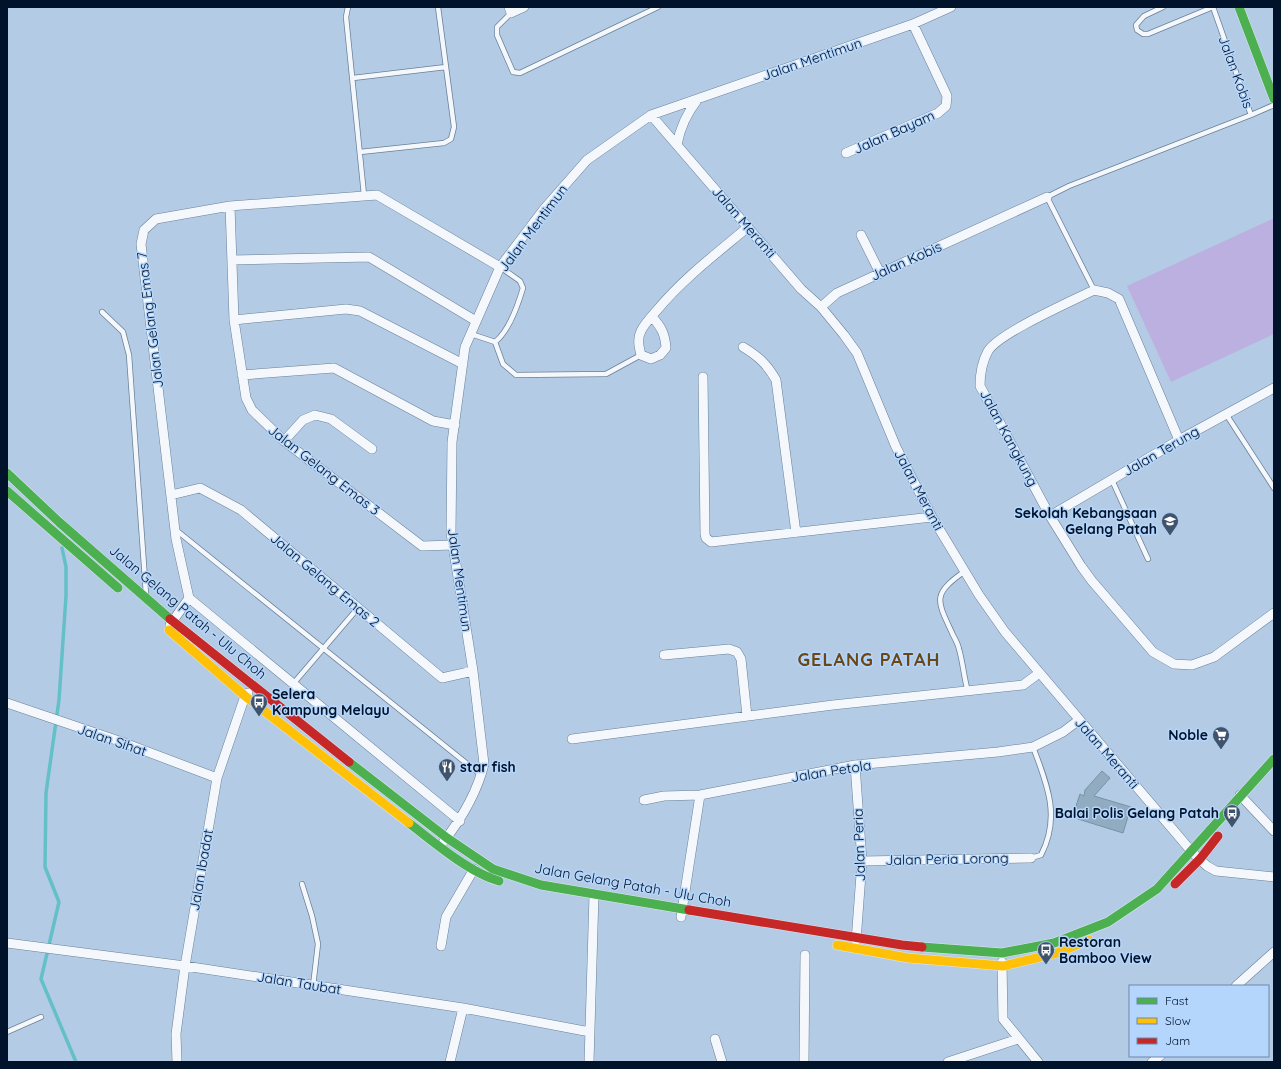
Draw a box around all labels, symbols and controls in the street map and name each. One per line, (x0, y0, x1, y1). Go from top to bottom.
street label: Jalan Kobis (1215, 33, 1257, 111)
street label: Jalan Mentimun (760, 34, 864, 84)
street label: Jalan Bayam (851, 106, 937, 158)
street label: Jalan Mentimun (494, 181, 572, 275)
street label: Jalan Meranti (708, 182, 780, 262)
street label: Jalan Kobis (868, 237, 944, 285)
street label: Jalan Gelang Emas 7 (133, 251, 167, 389)
street label: Jalan Kangkung (976, 386, 1042, 490)
street label: Jalan Gelang Emas 3 (264, 421, 384, 519)
street label: Jalan Terung (1120, 422, 1202, 480)
street label: Jalan Meranti (890, 446, 948, 534)
place label: Sekolah Kebangsaan Gelang Patah (1015, 504, 1157, 538)
school or university icon: Sekolah Kebangsaan Gelang Patah (1160, 511, 1180, 536)
street label: Jalan Mentimun (444, 527, 476, 633)
street label: Jalan Gelang Emas 2 (267, 529, 384, 631)
street label: Jalan Gelang Patah - Ulu Choh (106, 541, 270, 683)
district label: GELANG PATAH (798, 648, 940, 671)
place label: Selera Kampung Melayu (272, 685, 390, 719)
bus stop icon: Selera Kampung Melayu (249, 692, 269, 717)
street label: Jalan Meranti (1071, 713, 1143, 793)
street label: Jalan Sihat (75, 720, 149, 760)
supermarket icon: Noble (1211, 725, 1231, 750)
place label: Noble (1168, 726, 1208, 744)
street label: Jalan Petola (790, 756, 872, 786)
restaurant icon: star fish (437, 757, 457, 782)
place label: star fish (460, 758, 516, 776)
bus stop icon: Balai Polis Gelang Patah (1222, 803, 1242, 828)
place label: Balai Polis Gelang Patah (1055, 804, 1219, 822)
street label: Jalan Peria (849, 808, 869, 882)
street label: Jalan Ibadat (185, 828, 217, 912)
street label: Jalan Peria Lorong (885, 849, 1009, 869)
street label: Jalan Gelang Patah - Ulu Choh (533, 859, 733, 911)
place label: Restoran Bamboo View (1059, 933, 1152, 967)
bus stop icon: Restoran Bamboo View (1036, 940, 1056, 965)
street label: Jalan Taubat (256, 967, 343, 999)
legend (1129, 985, 1269, 1057)
text: Fast (1165, 993, 1189, 1008)
text: Slow (1165, 1013, 1191, 1028)
text: Jam (1165, 1033, 1190, 1048)

